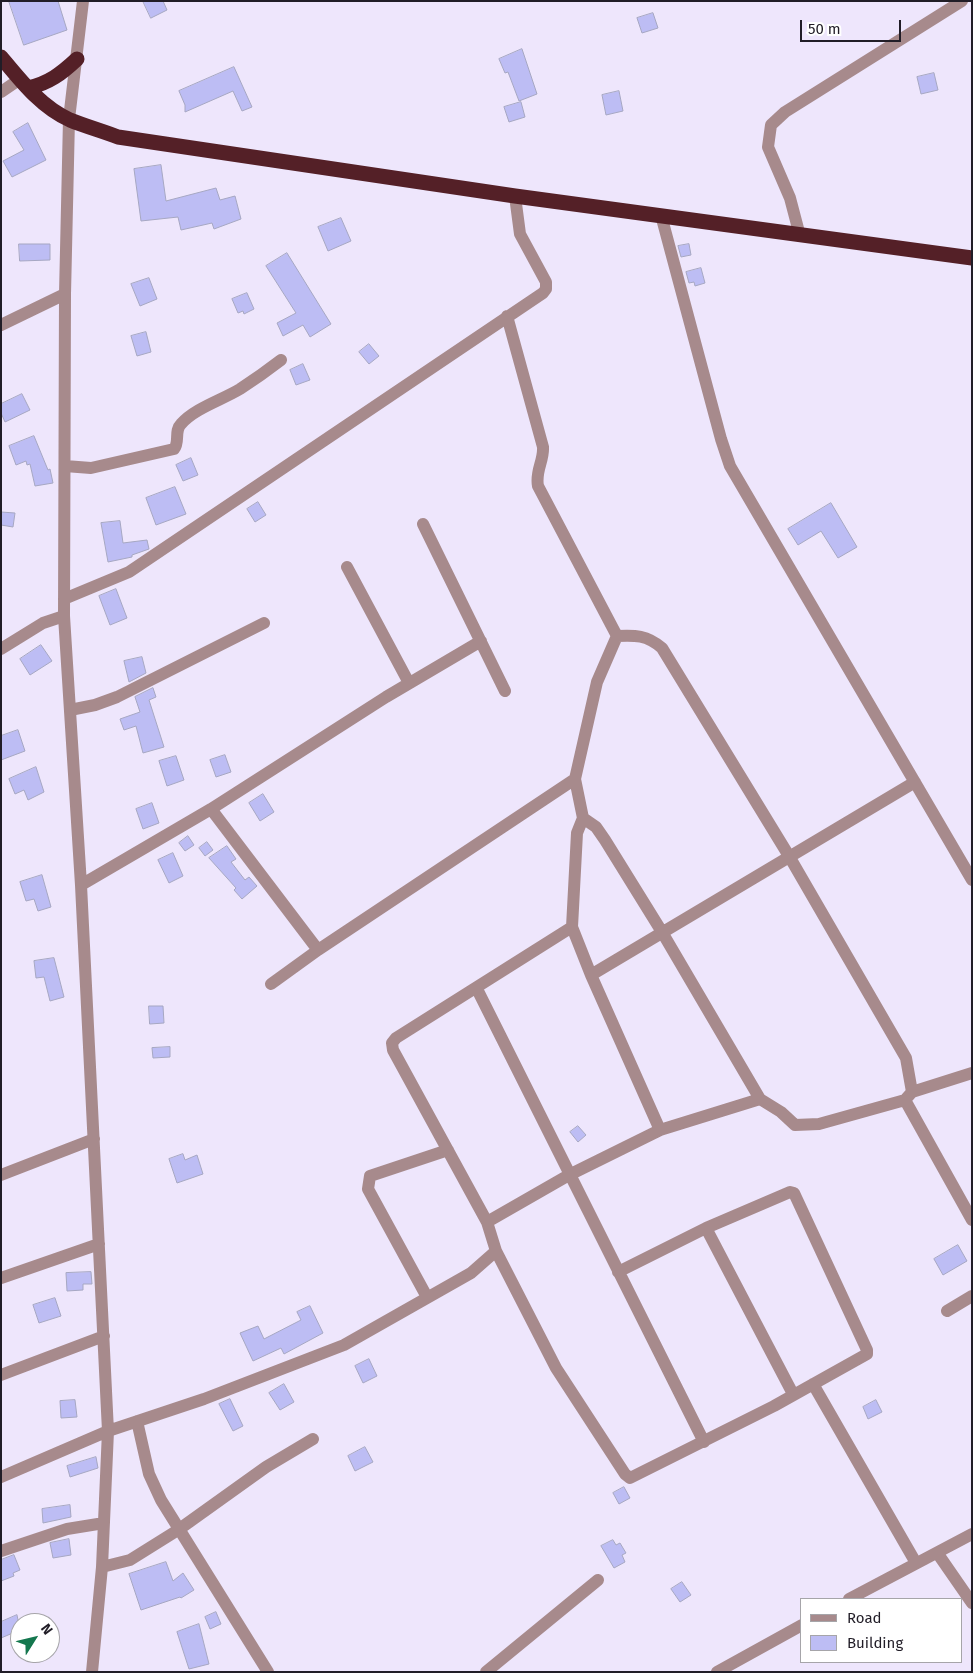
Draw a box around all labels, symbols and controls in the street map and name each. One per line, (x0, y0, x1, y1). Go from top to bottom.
scale bar (803, 10, 904, 42)
text: 50 m (808, 20, 841, 38)
legend (800, 1598, 963, 1663)
text: Road (847, 1609, 882, 1627)
north arrow (10, 1613, 60, 1663)
text: N (37, 1621, 56, 1638)
text: Building (847, 1634, 903, 1652)

